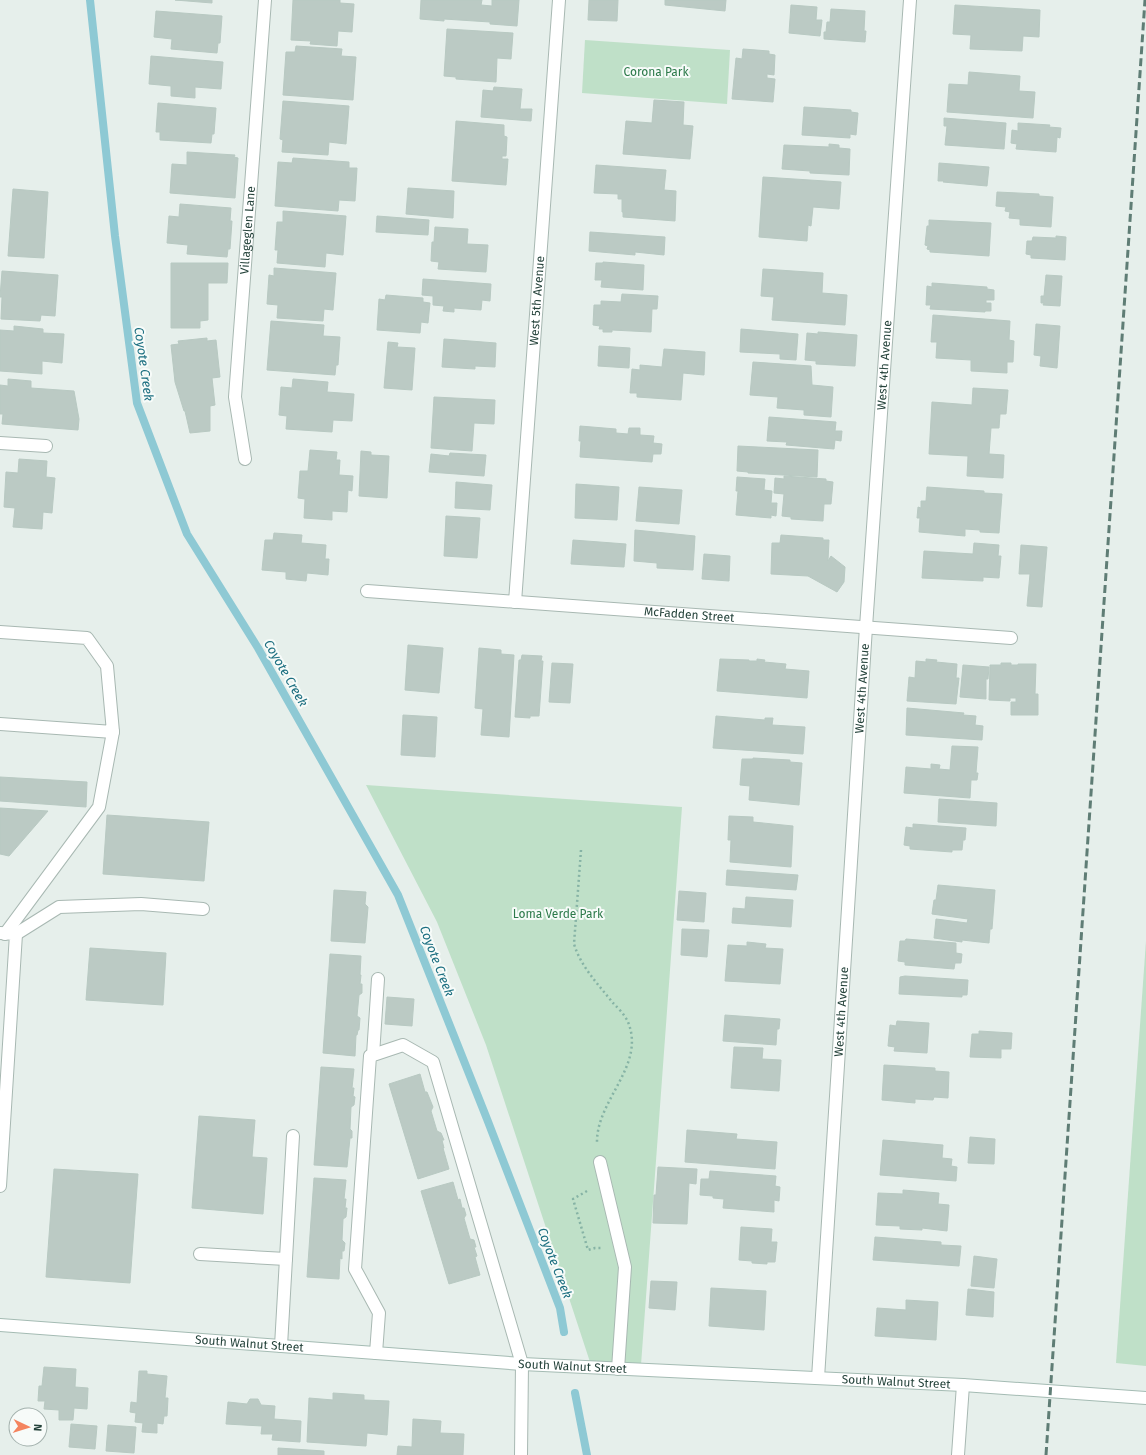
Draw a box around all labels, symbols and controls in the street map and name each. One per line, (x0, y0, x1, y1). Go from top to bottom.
park label: Corona Park (623, 65, 689, 79)
street label: Villageglen Lane (237, 186, 258, 275)
street label: West 5th Avenue (527, 255, 547, 346)
street label: West 4th Avenue (874, 320, 895, 411)
water label: Coyote Creek (131, 326, 157, 402)
street label: McFadden Street (643, 604, 735, 625)
water label: Coyote Creek (261, 637, 311, 709)
street label: West 4th Avenue (852, 643, 872, 734)
park label: Loma Verde Park (513, 907, 604, 921)
water label: Coyote Creek (417, 923, 457, 999)
street label: West 4th Avenue (832, 966, 851, 1057)
water label: Coyote Creek (535, 1225, 575, 1301)
street label: South Walnut Street (195, 1333, 305, 1355)
street label: South Walnut Street (518, 1357, 628, 1376)
street label: South Walnut Street (841, 1372, 951, 1391)
north arrow (8, 1407, 48, 1447)
text: N (31, 1424, 44, 1432)

